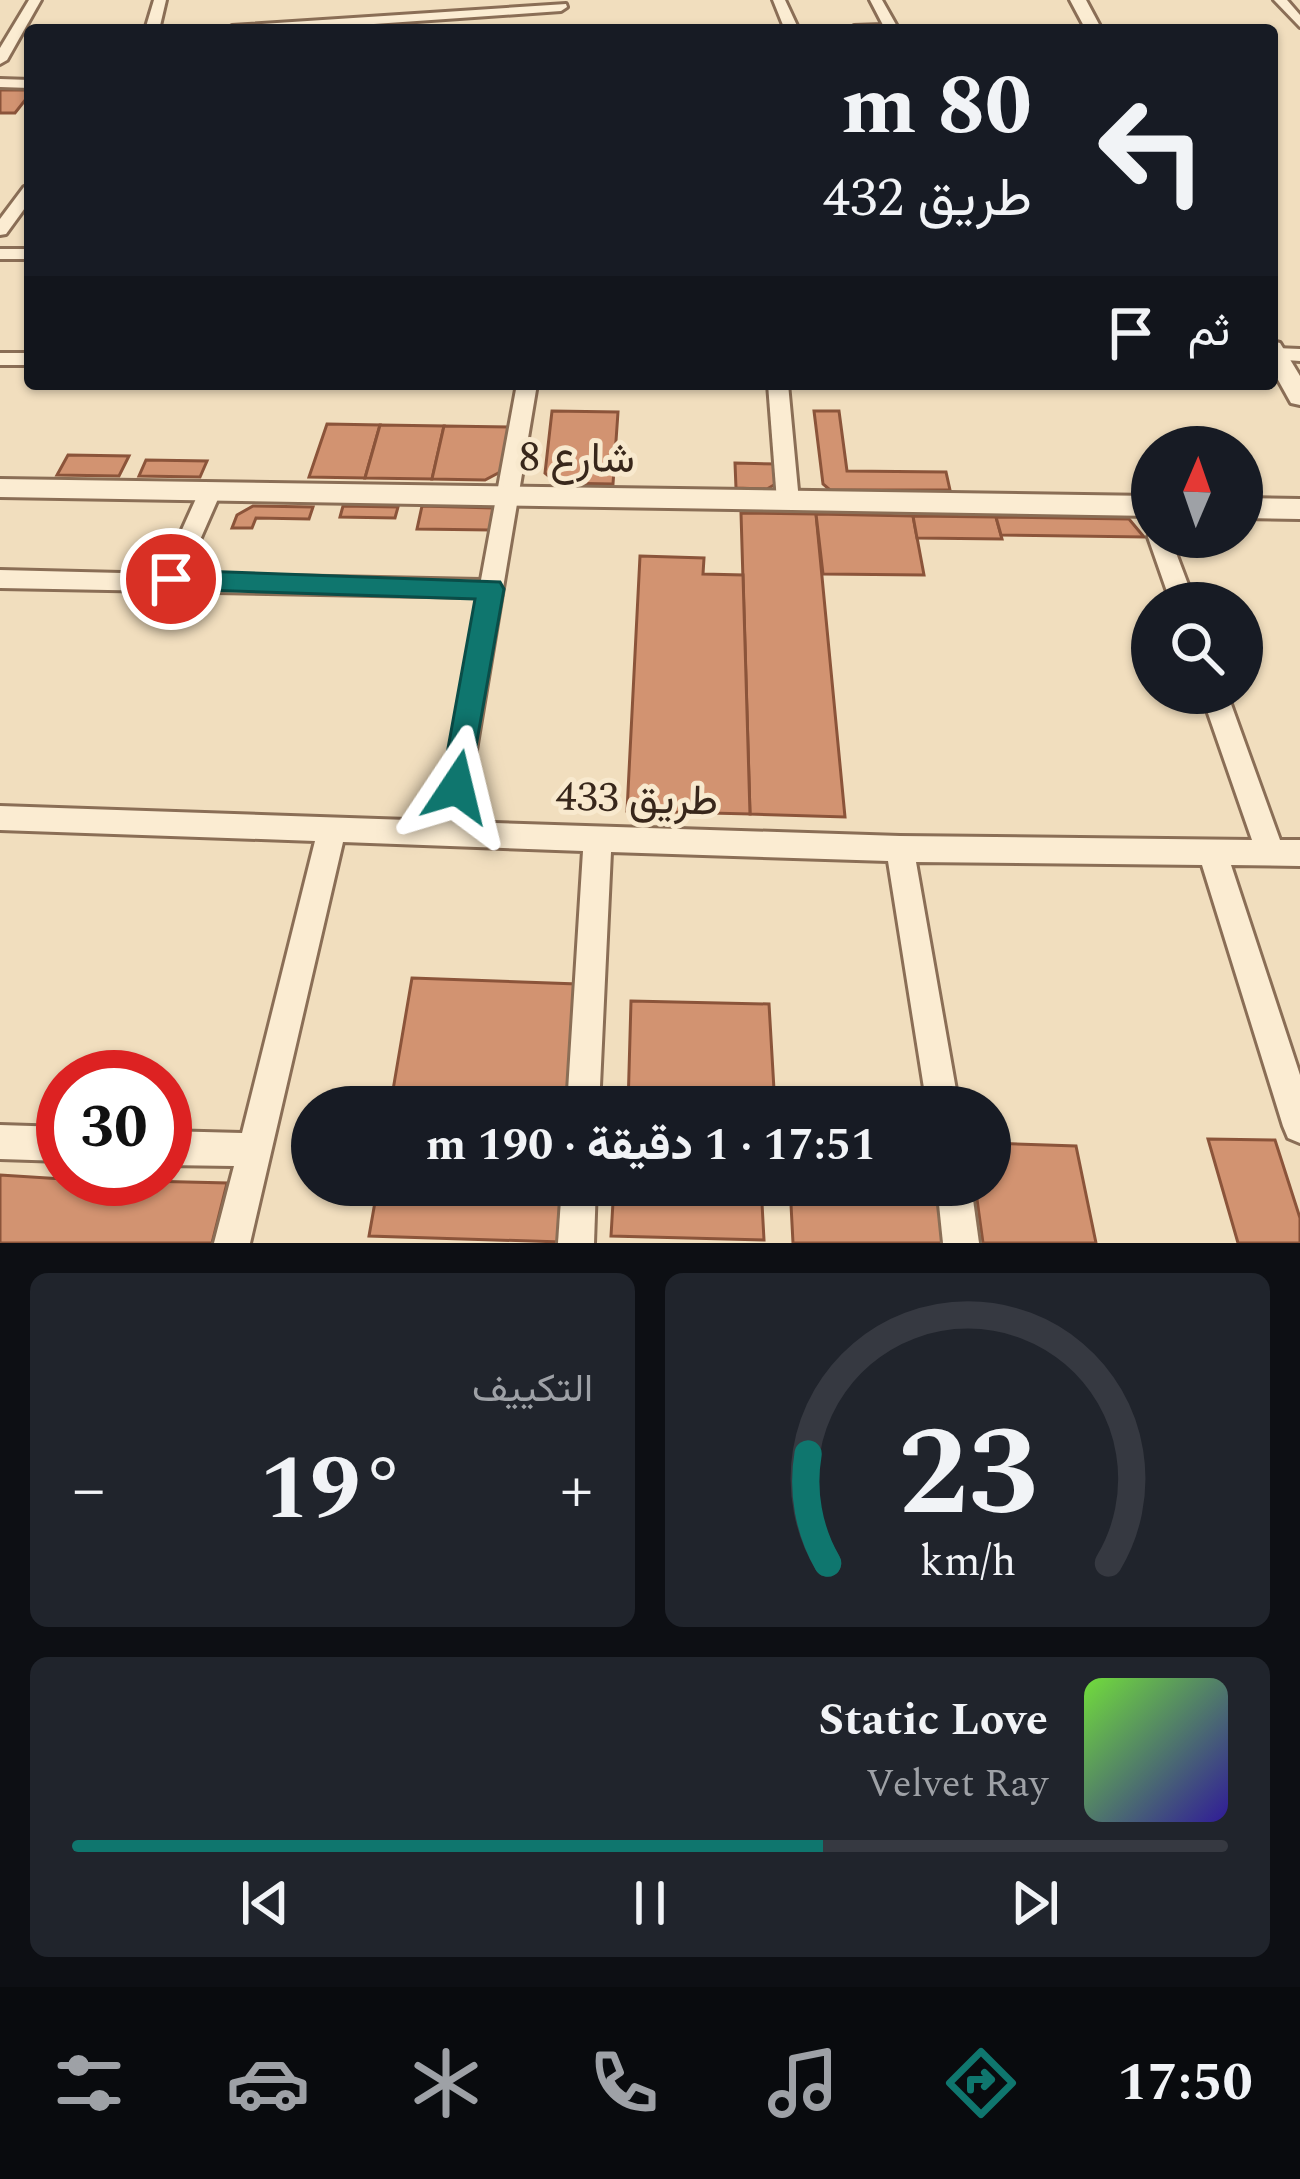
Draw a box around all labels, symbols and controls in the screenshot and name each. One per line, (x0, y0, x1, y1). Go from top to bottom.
text: 80 m (841, 43, 1032, 171)
icon: left (1074, 72, 1230, 228)
text: طريق 432 (823, 158, 1032, 240)
text: ثم (1188, 297, 1230, 366)
icon: arrive (1098, 300, 1164, 366)
street label: شارع 8 (518, 426, 635, 491)
north arrow (1131, 426, 1263, 558)
map controls (1131, 426, 1263, 714)
pin (120, 528, 222, 630)
icon: arrive (138, 546, 204, 612)
button: search (1131, 582, 1263, 714)
position arrow (394, 724, 520, 850)
street label: طريق 433 (555, 765, 719, 834)
speed limit sign: 30 (36, 1050, 192, 1206)
text: 17:51 · 1 دقيقة · 190 m (426, 1111, 876, 1180)
text: التكييف (472, 1360, 593, 1419)
text: 23 (897, 1380, 1038, 1570)
text: 19° (260, 1422, 405, 1559)
text: − (72, 1440, 105, 1541)
text: + (560, 1440, 593, 1541)
text: km/h (919, 1530, 1016, 1595)
text: Static Love (819, 1686, 1048, 1755)
text: Velvet Ray (866, 1755, 1048, 1814)
icon: previous (232, 1870, 298, 1936)
icon: pause (617, 1870, 683, 1936)
icon: next (1002, 1870, 1068, 1936)
icon: filters (47, 2041, 131, 2125)
icon: car (226, 2041, 310, 2125)
icon: climate (404, 2041, 488, 2125)
icon: phone (582, 2041, 666, 2125)
icon: music (761, 2041, 845, 2125)
icon: directions (939, 2041, 1023, 2125)
text: 17:50 (1117, 2042, 1253, 2124)

